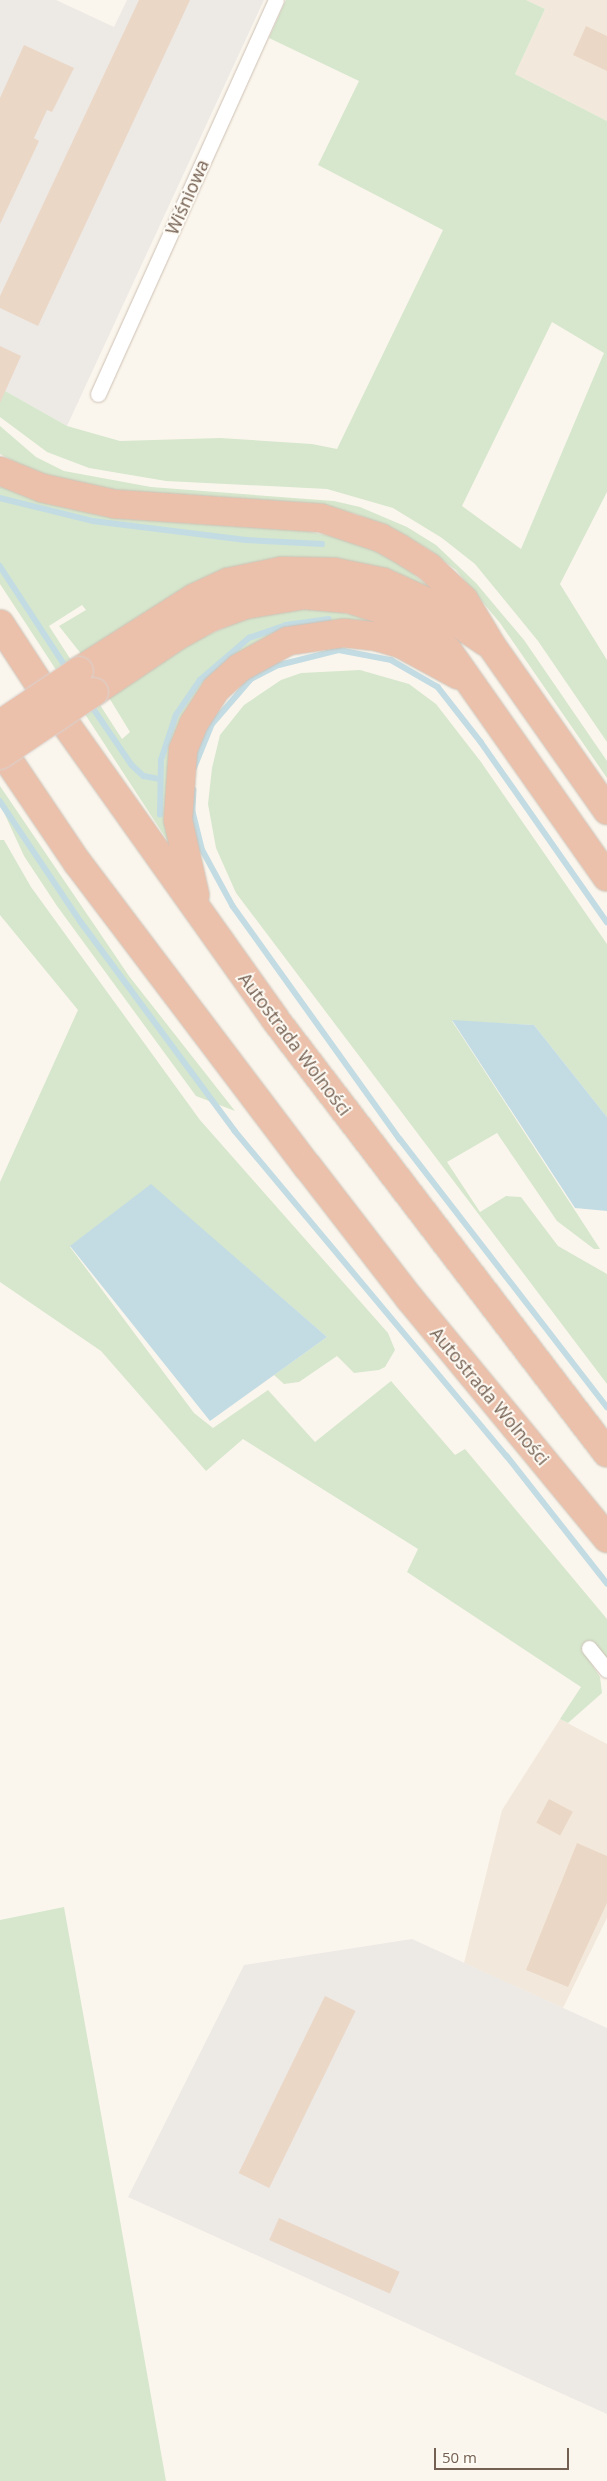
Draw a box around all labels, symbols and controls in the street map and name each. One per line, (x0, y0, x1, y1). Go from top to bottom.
street label: Wiśniowa (161, 156, 213, 238)
street label: Autostrada Wolności (234, 968, 356, 1120)
street label: Autostrada Wolności (426, 1323, 554, 1469)
scale bar (437, 2438, 572, 2470)
text: 50 m (442, 2447, 477, 2467)

